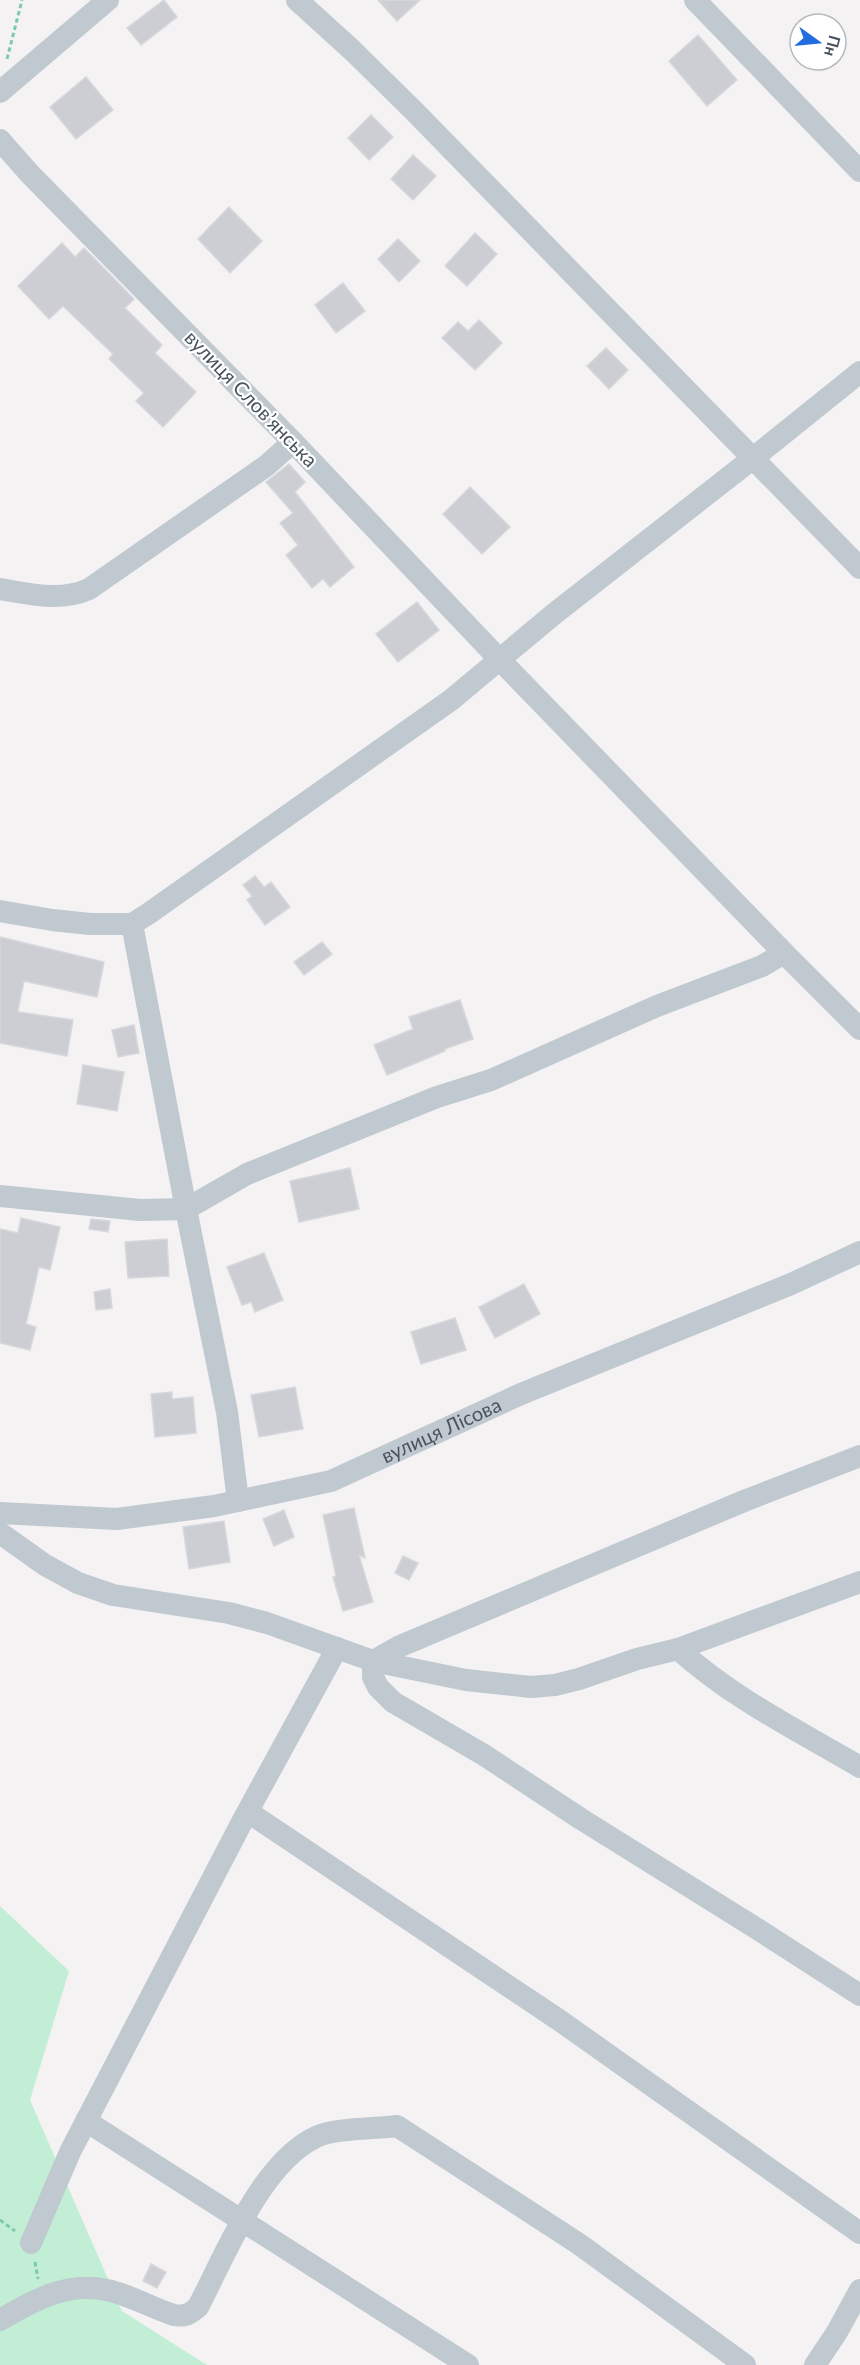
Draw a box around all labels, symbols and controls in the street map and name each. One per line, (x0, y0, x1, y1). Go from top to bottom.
north arrow (788, 12, 848, 72)
text: Пн (821, 33, 845, 59)
street label: вулиця Словʼянська (180, 325, 323, 472)
street label: вулиця Лісова (377, 1392, 505, 1467)

